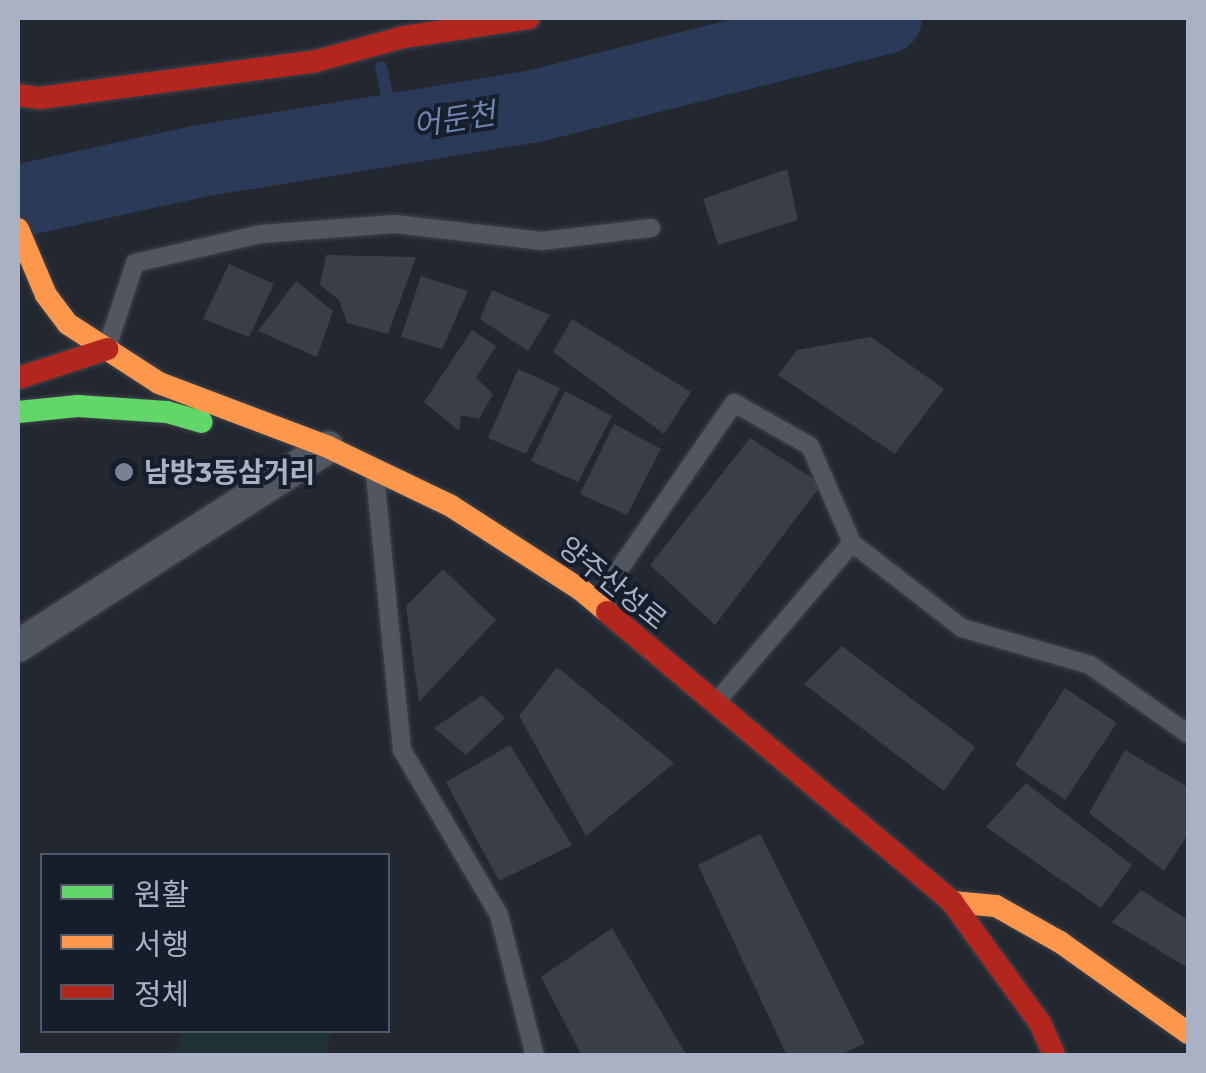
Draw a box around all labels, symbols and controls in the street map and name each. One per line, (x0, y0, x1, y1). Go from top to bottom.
water label: 어둔천 (410, 96, 498, 144)
place label: 남방3동삼거리 (144, 455, 315, 489)
marker: 남방3동삼거리 (113, 461, 135, 483)
street label: 양주산성로 (552, 529, 674, 637)
legend (40, 853, 390, 1033)
text: 원활 (134, 876, 189, 913)
text: 서행 (134, 926, 189, 963)
text: 정체 (134, 976, 189, 1013)

